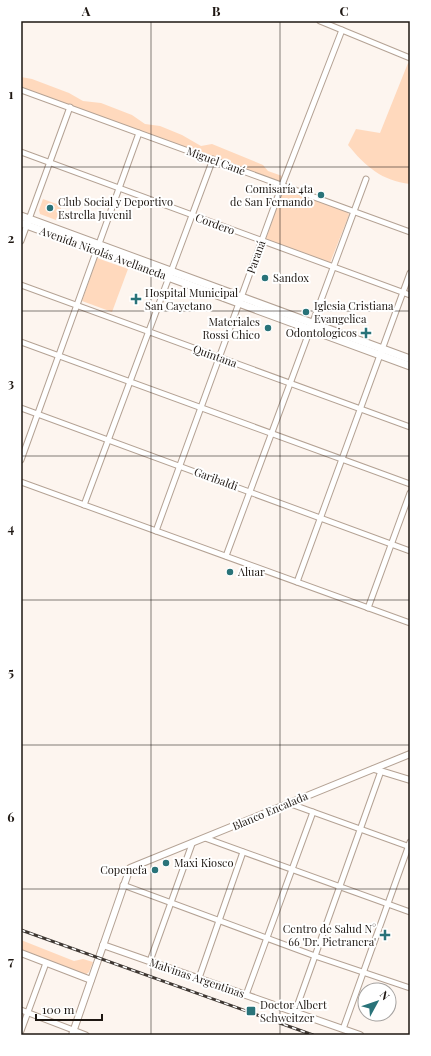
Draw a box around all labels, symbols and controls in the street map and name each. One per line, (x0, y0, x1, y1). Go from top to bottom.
text: A (81, 2, 91, 19)
text: B (212, 2, 221, 19)
text: C (339, 2, 349, 19)
text: 1 (9, 85, 14, 102)
street label: Miguel Cané (185, 143, 248, 178)
place label: Comisaría 4ta de San Fernando (230, 181, 314, 209)
marker: Comisaría 4ta de San Fernando (316, 190, 326, 200)
place label: Club Social y Deportivo Estrella Juvenil (58, 194, 173, 222)
marker: Club Social y Deportivo Estrella Juvenil (45, 203, 55, 213)
street label: Cordero (193, 209, 237, 238)
street label: Avenida Nicolás Avellaneda (37, 222, 169, 283)
text: 2 (8, 229, 15, 246)
street label: Paraná (243, 238, 269, 275)
place label: Sandox (273, 270, 309, 285)
marker: Sandox (260, 273, 270, 283)
place label: Hospital Municipal San Cayetano (145, 285, 238, 313)
marker: Hospital Municipal San Cayetano (130, 293, 142, 305)
place label: Iglesia Cristiana Evangelica (314, 298, 394, 326)
marker: Iglesia Cristiana Evangelica (301, 307, 311, 317)
place label: Materiales Rossi Chico (202, 314, 260, 342)
marker: Materiales Rossi Chico (263, 323, 273, 333)
place label: Odontologicos (286, 325, 357, 340)
marker: Odontologicos (360, 327, 372, 339)
street label: Quintana (191, 341, 240, 371)
text: 3 (8, 374, 14, 391)
street label: Garibaldi (192, 464, 240, 493)
text: 4 (8, 519, 15, 536)
place label: Aluar (237, 564, 265, 579)
marker: Aluar (225, 567, 235, 577)
text: 5 (8, 663, 14, 680)
street label: Blanco Encalada (230, 788, 310, 833)
text: 6 (7, 808, 15, 825)
place label: Maxi Kiosco (174, 855, 233, 870)
marker: Maxi Kiosco (161, 858, 171, 868)
place label: Copenefa (100, 862, 148, 877)
marker: Copenefa (150, 865, 160, 875)
place label: Centro de Salud N° 66 'Dr. Pietranera' (283, 921, 376, 949)
marker: Centro de Salud N° 66 'Dr. Pietranera' (379, 929, 391, 941)
text: 7 (8, 952, 14, 969)
street label: Malvinas Argentinas (148, 954, 247, 1001)
north arrow (357, 982, 397, 1022)
text: N (377, 987, 393, 1003)
scale bar (36, 996, 102, 1022)
place label: Doctor Albert Schweitzer (260, 997, 327, 1025)
text: 100 m (42, 1001, 75, 1017)
marker: Doctor Albert Schweitzer (245, 1005, 257, 1017)

